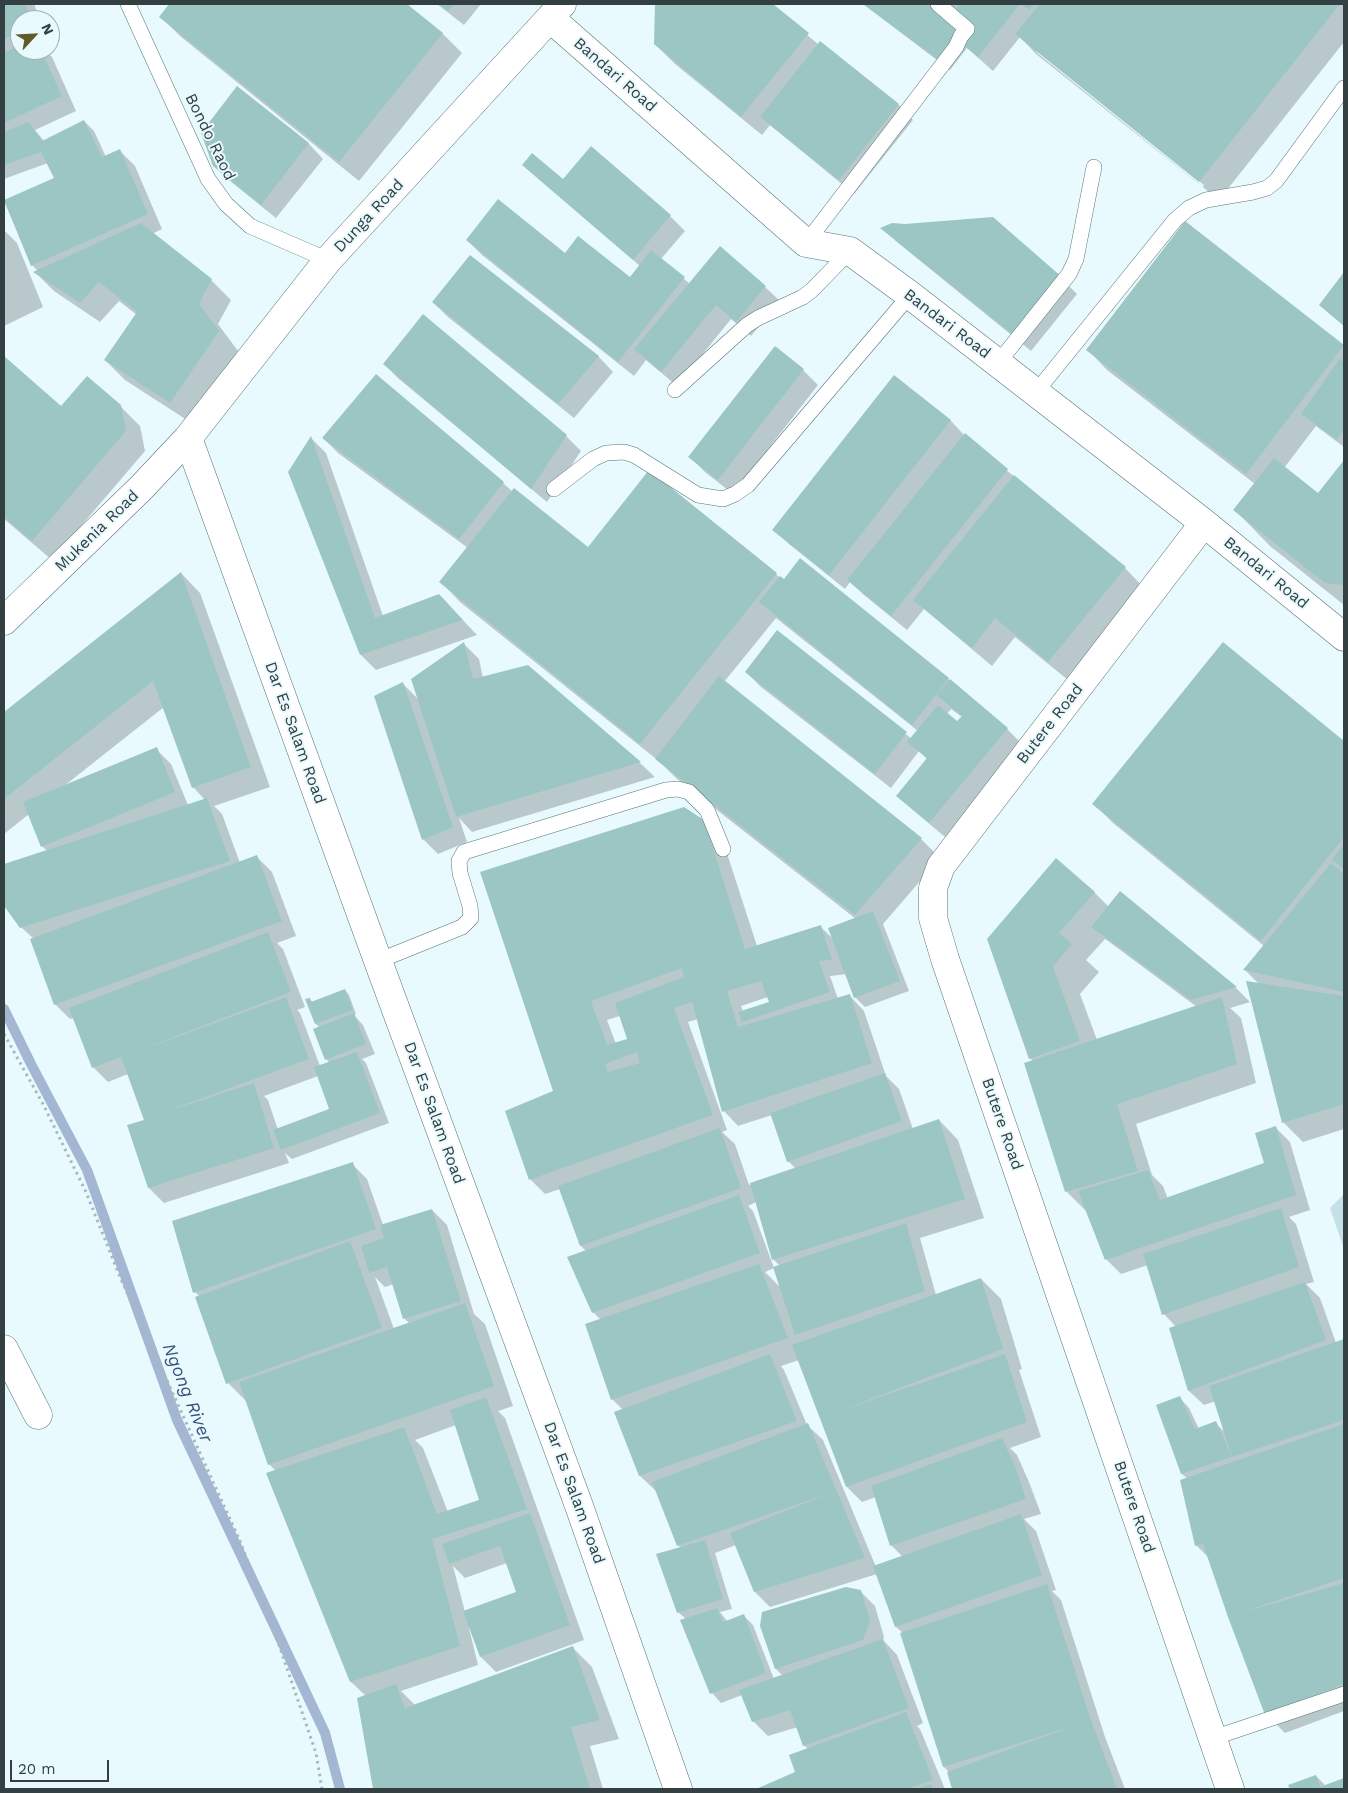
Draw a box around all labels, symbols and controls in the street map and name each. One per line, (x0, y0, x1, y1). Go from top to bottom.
north arrow (10, 10, 60, 60)
text: N (38, 21, 57, 37)
street label: Bandari Road (570, 34, 660, 116)
street label: Bondo Raod (181, 90, 239, 184)
street label: Dunga Road (330, 175, 408, 257)
street label: Bandari Road (900, 285, 994, 363)
street label: Mukenia Road (51, 486, 143, 576)
street label: Bandari Road (1220, 533, 1312, 613)
street label: Dar Es Salam Road (260, 659, 330, 807)
street label: Butere Road (1013, 680, 1087, 768)
street label: Dar Es Salam Road (399, 1039, 469, 1187)
street label: Butere Road (977, 1075, 1027, 1173)
water label: Ngong River (157, 1340, 217, 1446)
street label: Dar Es Salam Road (539, 1419, 609, 1567)
street label: Butere Road (1109, 1458, 1159, 1556)
scale bar (12, 1750, 111, 1782)
text: 20 m (18, 1760, 56, 1778)

